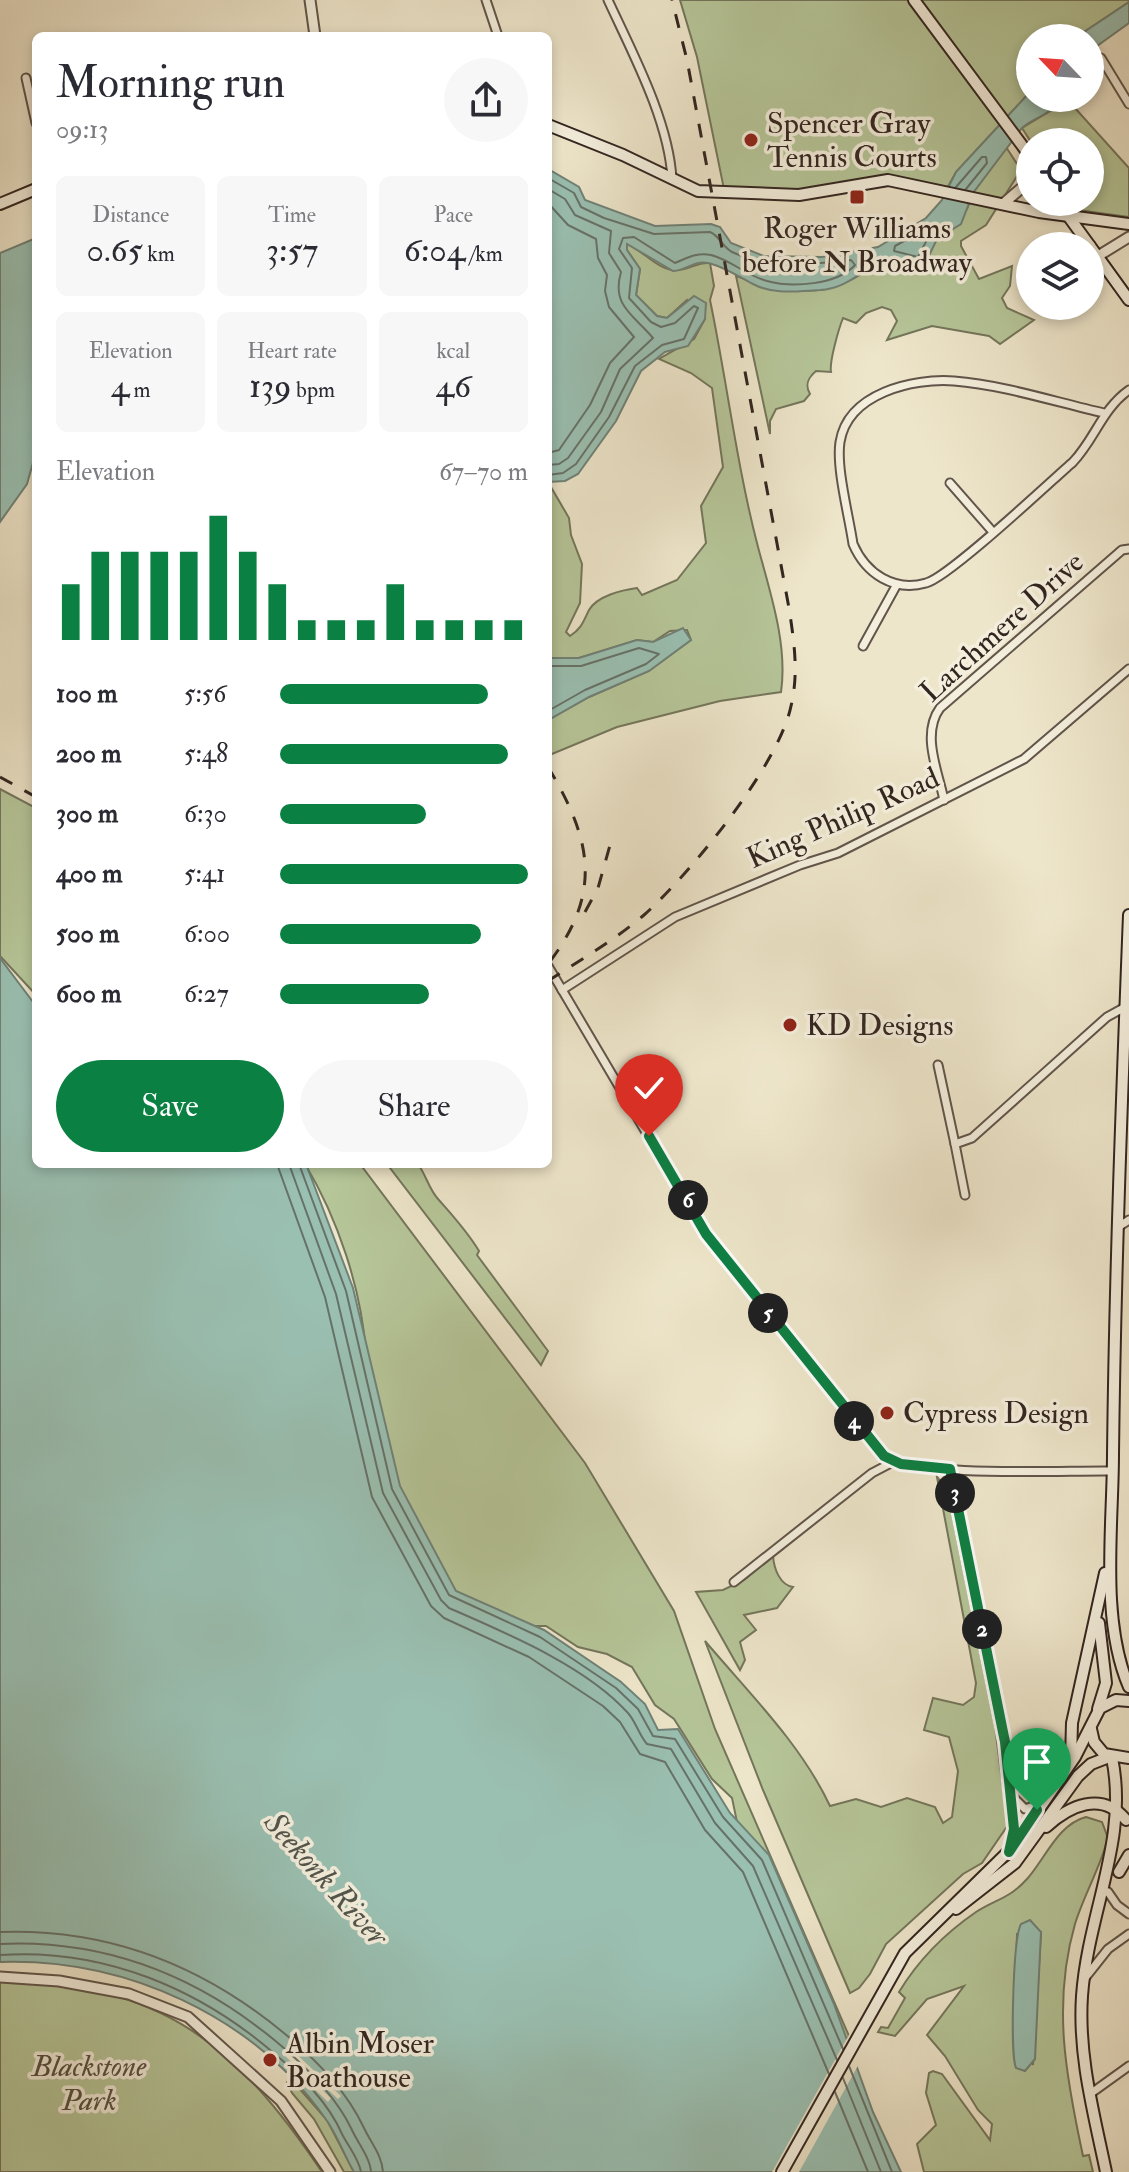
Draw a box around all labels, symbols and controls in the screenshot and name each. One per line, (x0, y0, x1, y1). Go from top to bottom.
north arrow (1016, 24, 1104, 112)
map controls (1016, 24, 1104, 320)
text: Morning run (56, 56, 285, 111)
button: share (444, 58, 528, 142)
place label: Spencer Gray Tennis Courts (767, 105, 937, 176)
text: 09:13 (56, 114, 108, 146)
button: locate (1016, 128, 1104, 216)
marker: Spencer Gray Tennis Courts (742, 131, 760, 149)
marker: Roger Williams before N Broadway (848, 188, 866, 206)
text: Distance (92, 201, 169, 229)
text: Time (268, 201, 316, 229)
text: Pace (434, 201, 473, 229)
place label: Roger Williams before N Broadway (742, 210, 973, 281)
text: 0.65 (87, 229, 143, 272)
text: 3:57 (266, 229, 318, 272)
text: 6:04 (404, 229, 465, 272)
button: layers (1016, 232, 1104, 320)
text: km (143, 240, 175, 268)
text: /km (465, 240, 503, 268)
text: Elevation (89, 337, 173, 365)
text: Heart rate (247, 337, 337, 365)
text: kcal (436, 337, 470, 365)
text: 4 (111, 365, 129, 408)
text: 139 (249, 365, 291, 408)
text: 46 (436, 365, 471, 408)
text: m (129, 376, 151, 404)
text: bpm (291, 376, 335, 404)
text: Elevation (56, 456, 155, 488)
text: 67–70 m (439, 456, 528, 488)
street label: Larchmere Drive (913, 544, 1091, 710)
text: 100 m (56, 678, 117, 710)
text: 5:56 (184, 678, 226, 710)
text: 200 m (56, 738, 121, 770)
text: 5:48 (184, 738, 228, 770)
street label: King Philip Road (741, 759, 945, 877)
text: 300 m (56, 798, 118, 830)
text: 6:30 (184, 798, 227, 830)
text: 400 m (56, 858, 122, 890)
text: 5:41 (184, 858, 225, 890)
text: 500 m (56, 918, 120, 950)
text: 6:00 (184, 918, 230, 950)
text: 600 m (56, 978, 121, 1010)
text: 6:27 (184, 978, 229, 1010)
place label: KD Designs (806, 1007, 953, 1044)
marker: KD Designs (781, 1016, 799, 1034)
pin (615, 1054, 683, 1136)
button: Save (56, 1060, 284, 1152)
button: Share (300, 1060, 528, 1152)
icon: check (627, 1066, 671, 1110)
pin: 6 (668, 1180, 708, 1220)
text: 6 (682, 1186, 694, 1214)
pin: 5 (748, 1293, 788, 1333)
text: 5 (763, 1299, 773, 1327)
place label: Cypress Design (903, 1395, 1089, 1432)
pin: 4 (834, 1401, 874, 1441)
marker: Cypress Design (878, 1404, 896, 1422)
text: 4 (848, 1407, 860, 1435)
pin: 3 (935, 1473, 975, 1513)
text: 3 (951, 1479, 959, 1507)
pin: 2 (962, 1609, 1002, 1649)
text: 2 (976, 1615, 988, 1643)
pin (1003, 1728, 1071, 1810)
icon: arrive (1015, 1740, 1059, 1784)
water label: Seekonk River (254, 1803, 398, 1956)
place label: Albin Moser Boathouse (285, 2025, 434, 2096)
park label: Blackstone Park (30, 2048, 147, 2119)
marker: Albin Moser Boathouse (261, 2051, 279, 2069)

